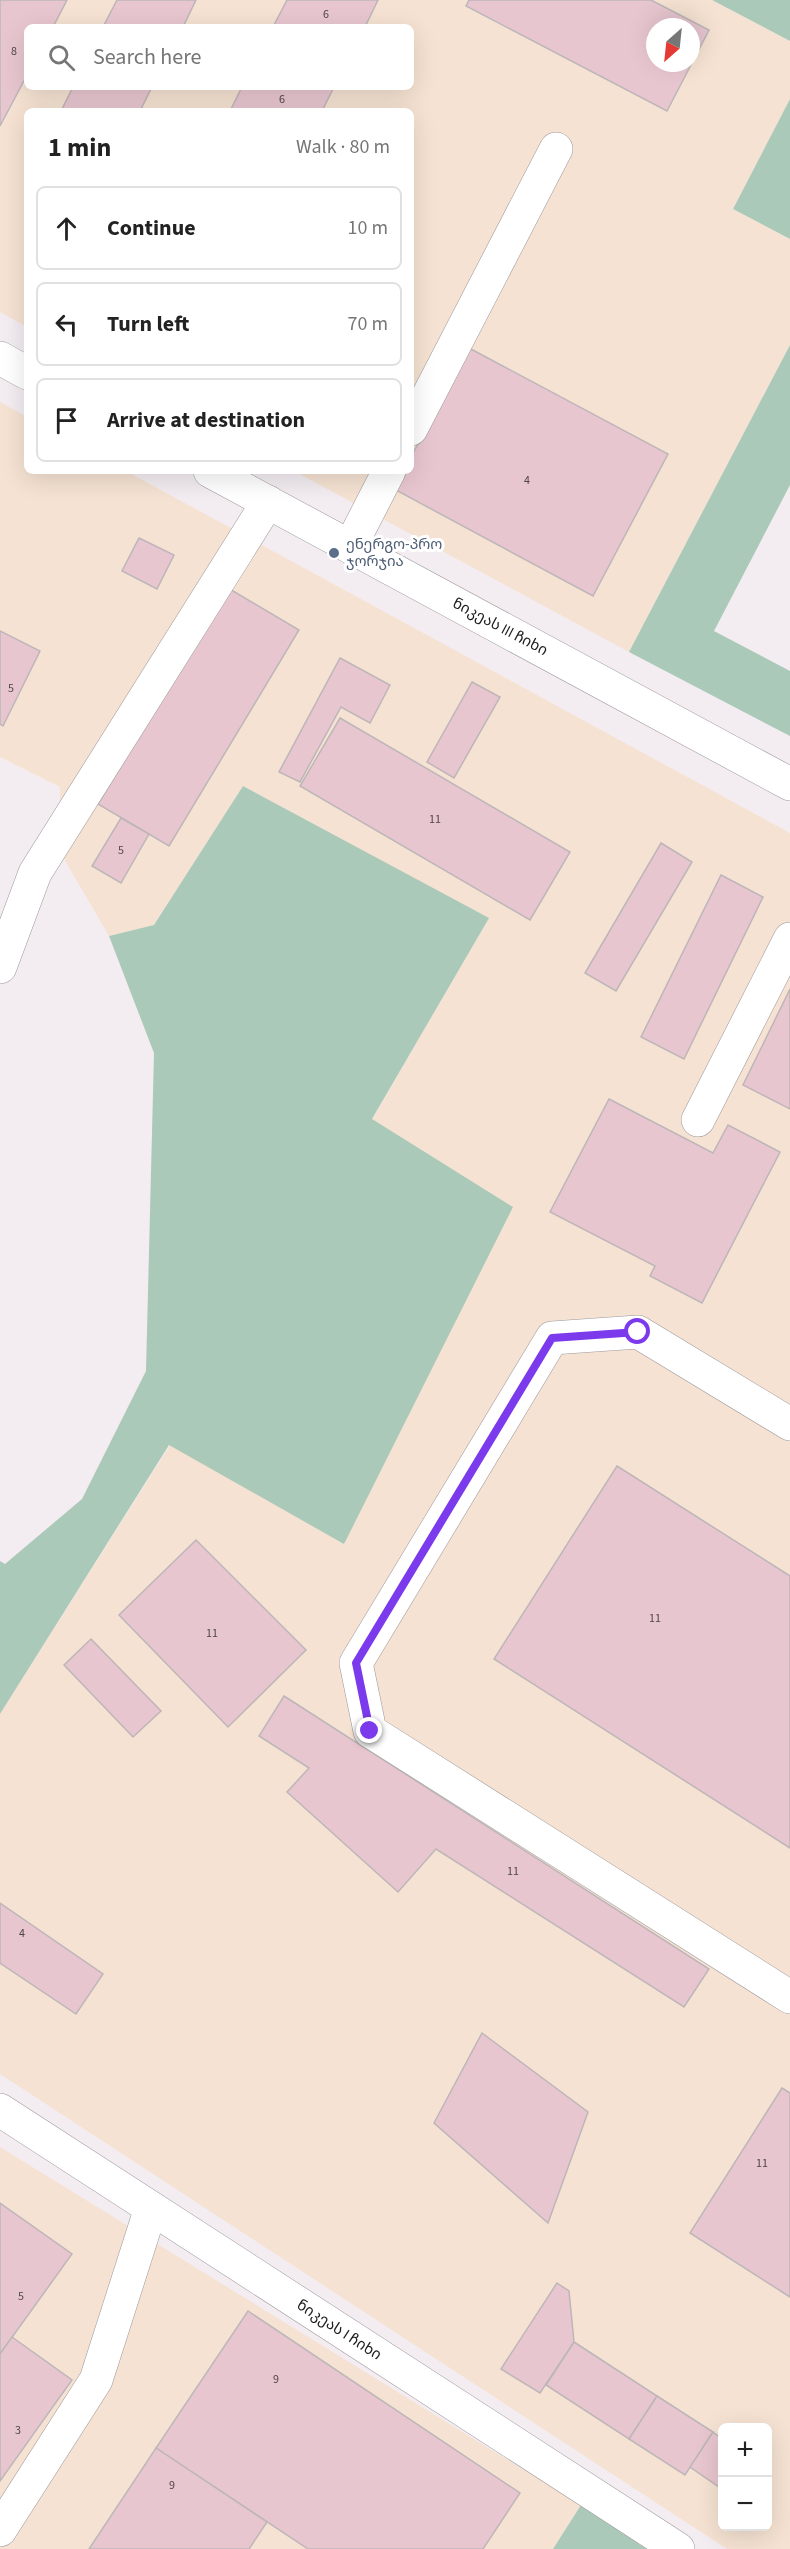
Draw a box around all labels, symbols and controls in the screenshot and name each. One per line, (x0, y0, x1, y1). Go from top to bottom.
house number: 6 (323, 6, 329, 23)
north arrow (646, 18, 700, 72)
search box (24, 24, 414, 90)
icon: search (45, 41, 78, 74)
text: Search here (93, 41, 201, 73)
house number: 8 (11, 43, 17, 60)
house number: 6 (279, 91, 285, 108)
text: 1 min (48, 129, 111, 166)
text: Walk · 80 m (296, 133, 390, 161)
icon: ahead (50, 212, 83, 245)
text: Continue (107, 212, 196, 244)
text: 10 m (348, 214, 388, 242)
icon: left (50, 308, 83, 341)
text: Turn left (107, 308, 189, 340)
text: 70 m (348, 310, 388, 338)
icon: arrive (50, 404, 83, 437)
text: Arrive at destination (107, 404, 305, 436)
house number: 4 (524, 472, 530, 489)
place label: ენერგო-პრო ჯორჯია (346, 534, 442, 572)
marker: ენერგო-პრო ჯორჯია (327, 546, 341, 560)
street label: ნიკეას III ჩიხი (449, 593, 551, 661)
house number: 5 (8, 680, 14, 697)
house number: 11 (429, 811, 441, 828)
house number: 5 (118, 842, 124, 859)
route start (624, 1318, 650, 1344)
house number: 11 (649, 1610, 661, 1627)
house number: 11 (206, 1625, 218, 1642)
route end (356, 1717, 382, 1743)
house number: 11 (507, 1863, 519, 1880)
house number: 4 (19, 1925, 25, 1942)
house number: 11 (756, 2155, 768, 2172)
house number: 5 (18, 2288, 24, 2305)
street label: ნიკეას I ჩიხი (292, 2295, 386, 2365)
house number: 9 (273, 2371, 279, 2388)
house number: 3 (15, 2422, 21, 2439)
map controls (718, 2423, 772, 2531)
button: + (718, 2423, 772, 2477)
house number: 9 (169, 2477, 175, 2494)
button: − (718, 2477, 772, 2531)

